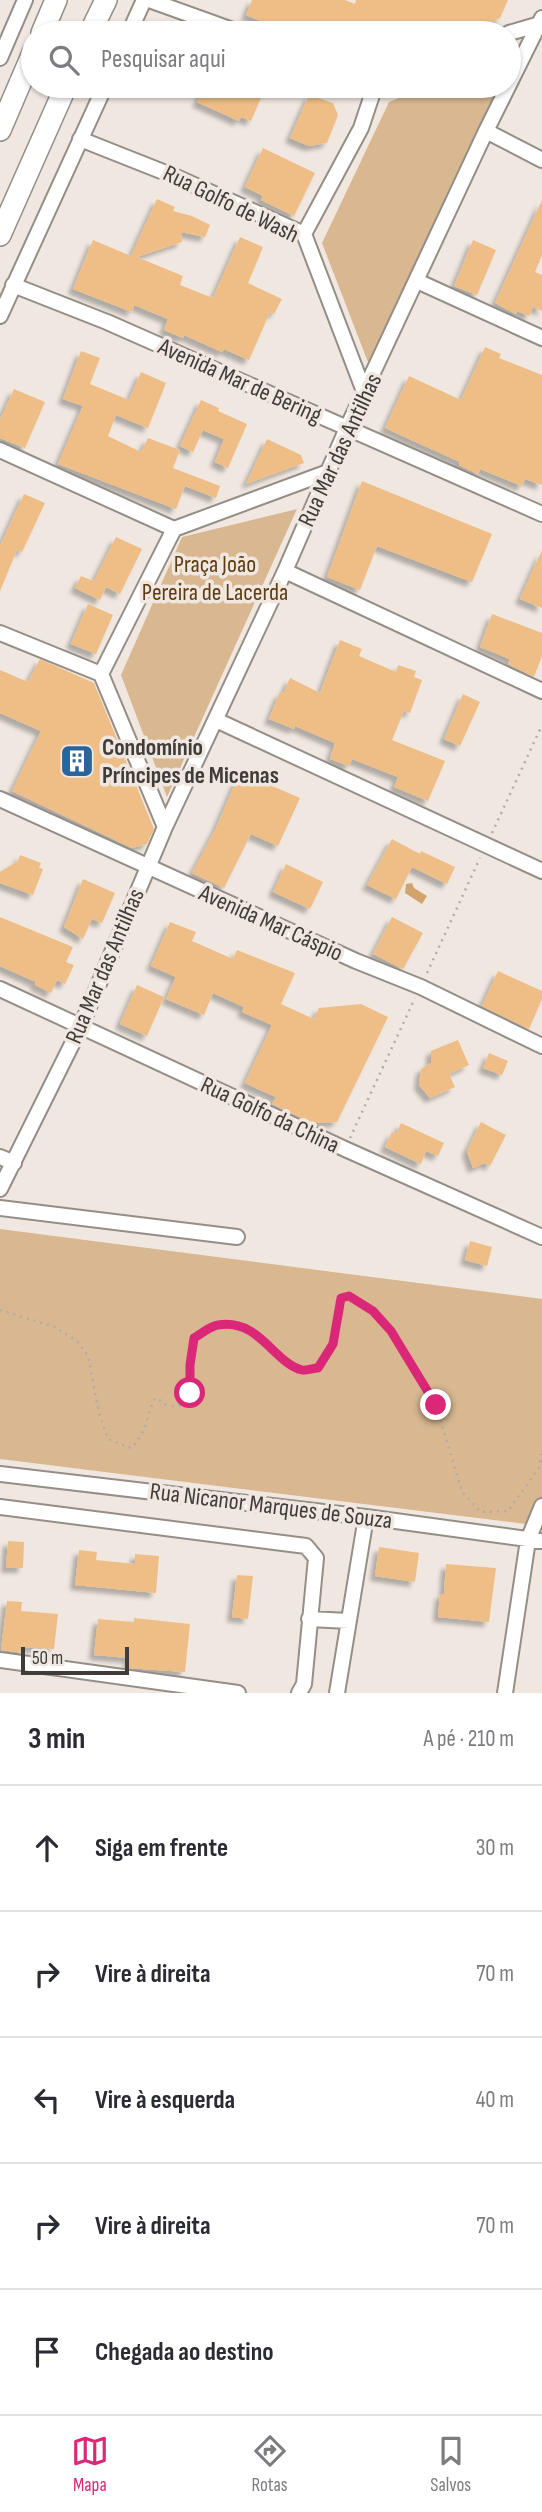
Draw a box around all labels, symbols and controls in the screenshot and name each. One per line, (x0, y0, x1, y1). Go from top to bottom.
search box (21, 21, 521, 98)
icon: search (45, 41, 83, 79)
text: Pesquisar aqui (101, 44, 226, 75)
street label: Rua Golfo de Wash (158, 159, 304, 249)
street label: Avenida Mar de Bering (153, 332, 326, 430)
street label: Rua Mar das Antilhas (292, 369, 388, 531)
park label: Praça João Pereira de Lacerda (142, 550, 288, 607)
place label: Condomínio Príncipes de Micenas (102, 733, 279, 790)
building icon: Condomínio Príncipes de Micenas (58, 742, 96, 780)
street label: Avenida Mar Cáspio (194, 878, 347, 968)
street label: Rua Mar das Antilhas (59, 884, 151, 1048)
street label: Rua Golfo da China (196, 1070, 344, 1160)
route start (174, 1377, 205, 1408)
route end (420, 1389, 451, 1420)
street label: Rua Nicanor Marques de Souza (148, 1477, 394, 1535)
scale bar (21, 1644, 130, 1676)
text: 50 m (32, 1647, 63, 1670)
text: 3 min (28, 1721, 85, 1757)
text: A pé · 210 m (424, 1725, 514, 1753)
icon: ahead (28, 1829, 66, 1867)
text: Siga em frente (95, 1833, 228, 1864)
text: 30 m (476, 1834, 514, 1862)
icon: right (28, 1955, 66, 1993)
text: Vire à direita (95, 1959, 211, 1990)
text: 70 m (476, 1960, 514, 1988)
icon: left (28, 2081, 66, 2119)
text: Vire à esquerda (95, 2085, 235, 2116)
text: 40 m (476, 2086, 514, 2114)
icon: right (28, 2207, 66, 2245)
text: Vire à direita (95, 2211, 211, 2242)
text: 70 m (476, 2212, 514, 2240)
icon: arrive (28, 2333, 66, 2371)
text: Chegada ao destino (95, 2337, 274, 2368)
tab: Mapa (71, 2432, 109, 2497)
tab: Rotas (251, 2432, 289, 2497)
tab: Salvos (430, 2432, 471, 2497)

